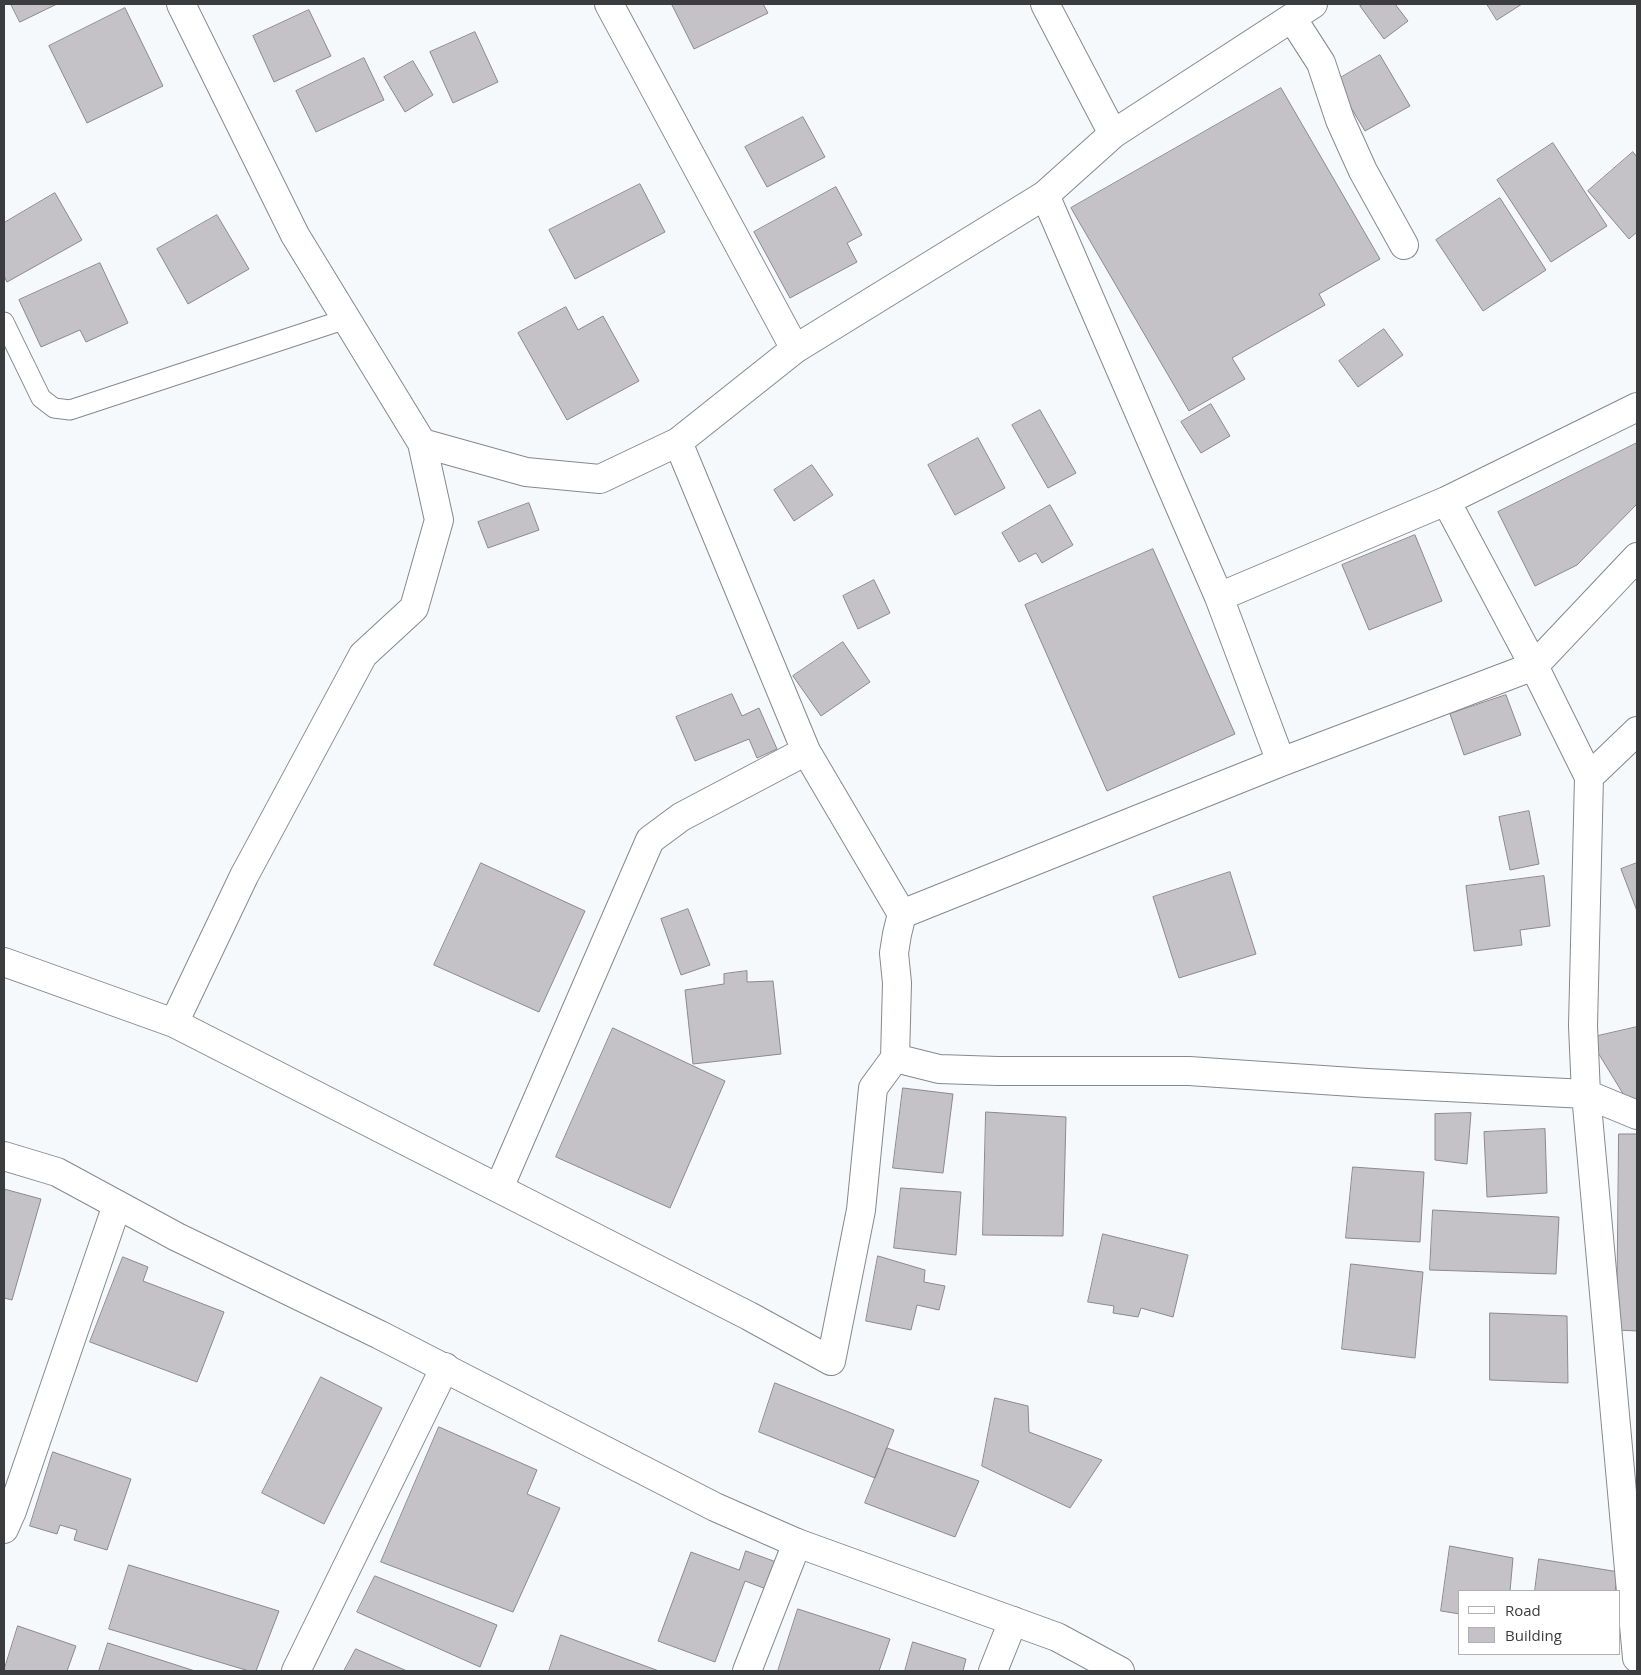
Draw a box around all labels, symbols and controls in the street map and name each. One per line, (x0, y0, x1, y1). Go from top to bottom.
legend (1458, 1590, 1621, 1655)
text: Road (1505, 1600, 1541, 1620)
text: Building (1505, 1625, 1562, 1645)

